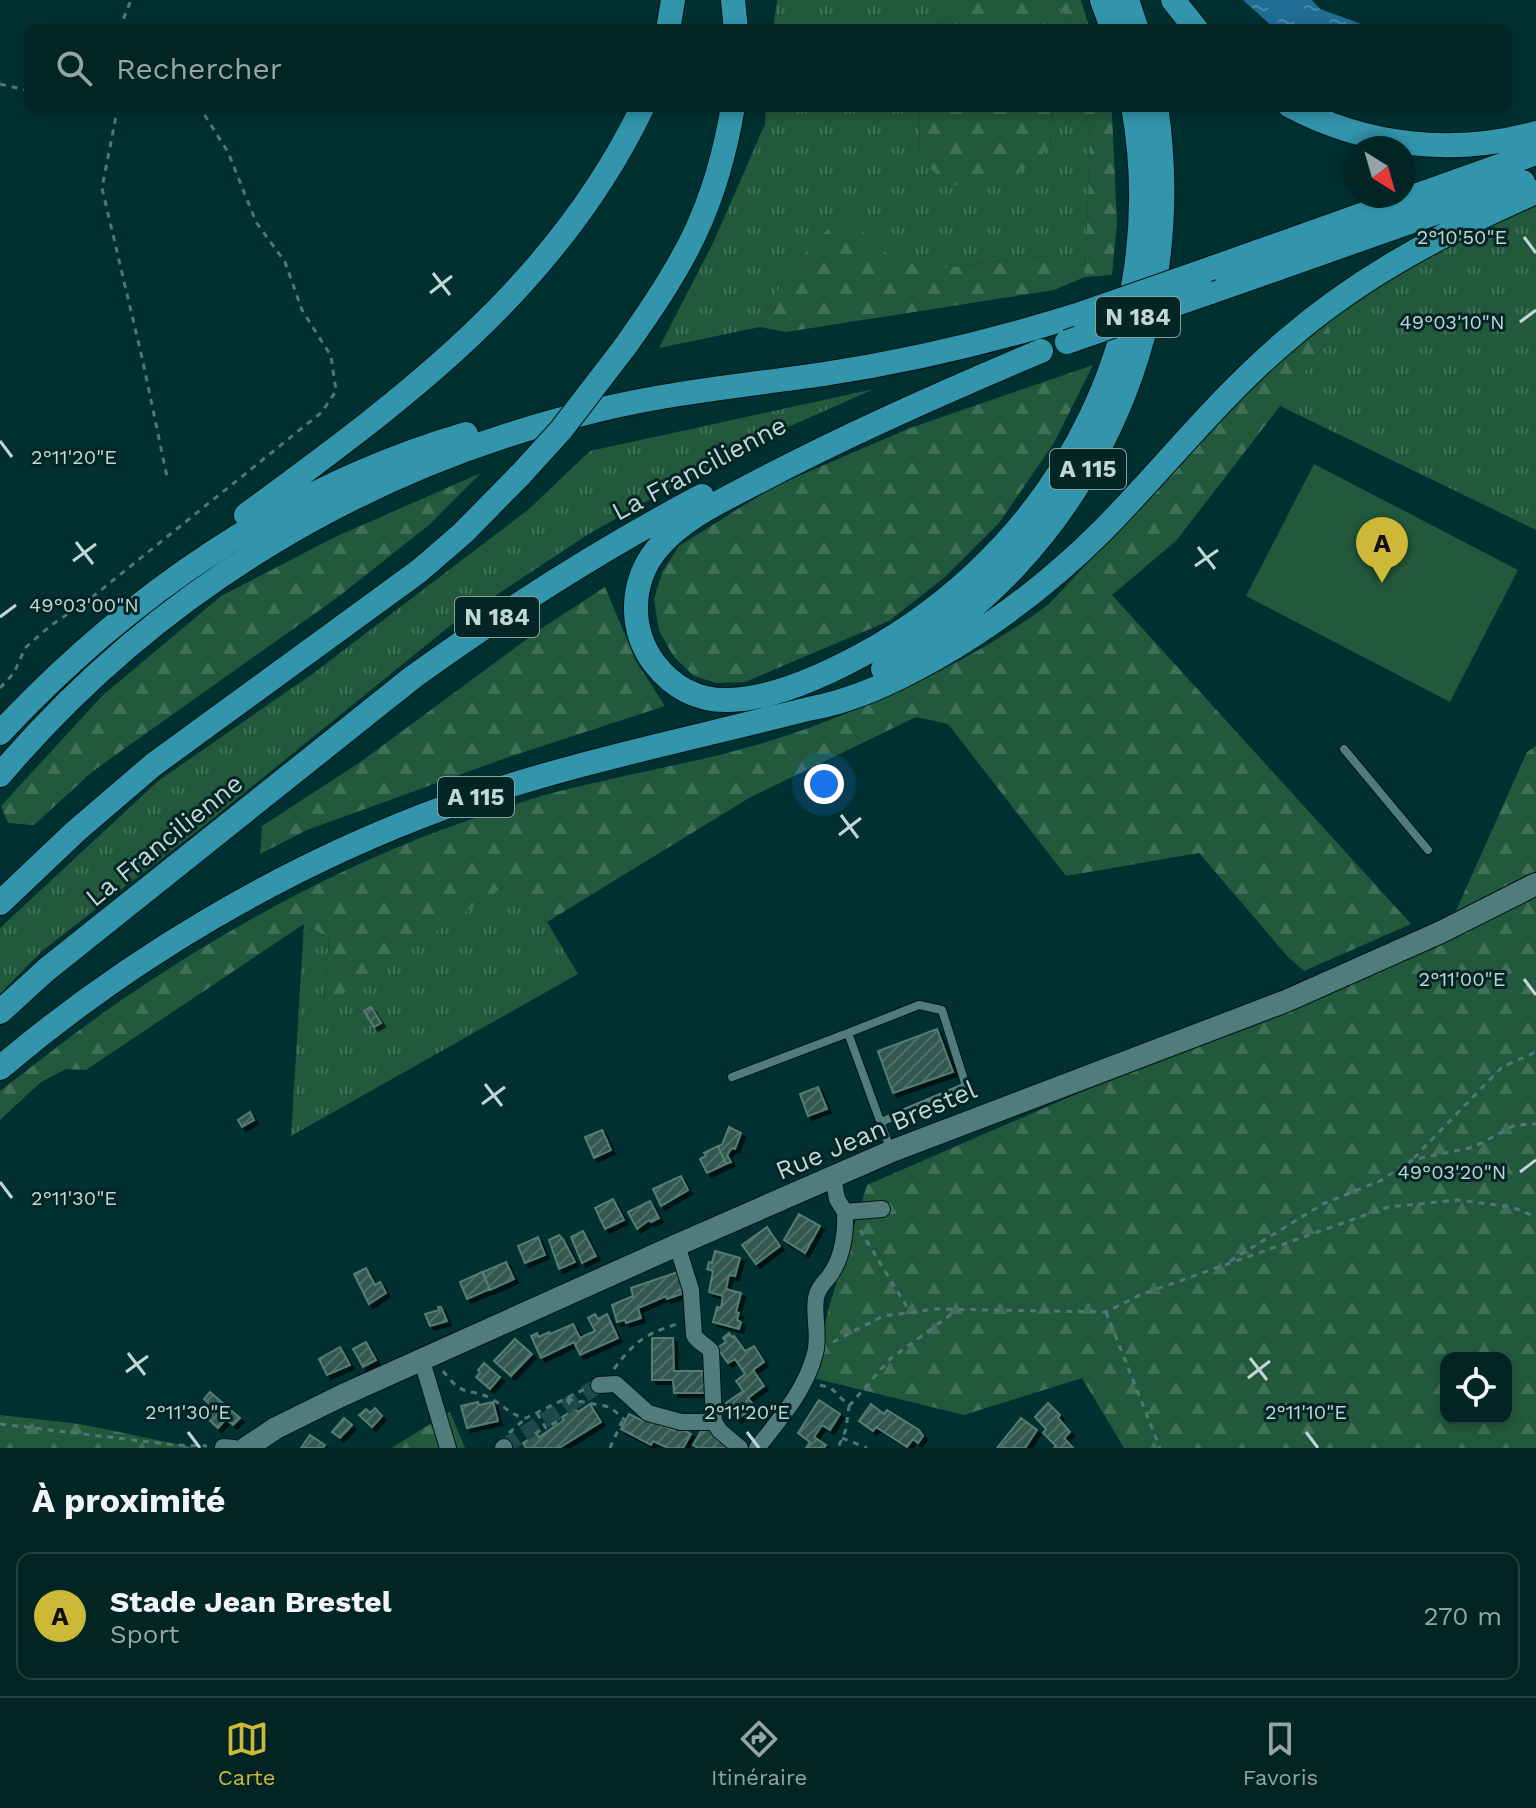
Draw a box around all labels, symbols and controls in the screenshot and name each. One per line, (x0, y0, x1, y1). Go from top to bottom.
search box (24, 24, 1512, 112)
icon: search (52, 46, 96, 90)
text: Rechercher (116, 51, 282, 86)
north arrow (1344, 136, 1416, 208)
text: 2°10'50"E (1417, 225, 1507, 249)
road number: N 184 (1096, 297, 1180, 337)
text: 49°03'10"N (1399, 310, 1505, 334)
street label: La Francilienne (607, 409, 791, 527)
text: 2°11'20"E (31, 445, 117, 469)
road number: A 115 (1050, 449, 1126, 489)
pin: A (1356, 517, 1408, 583)
text: 49°03'00"N (29, 593, 139, 617)
road number: N 184 (455, 597, 539, 637)
your location (804, 764, 844, 804)
street label: La Francilienne (80, 768, 248, 912)
road number: A 115 (438, 777, 514, 817)
text: 2°11'00"E (1419, 967, 1505, 991)
street label: Rue Jean Brestel (771, 1074, 981, 1186)
text: 49°03'20"N (1398, 1160, 1506, 1184)
text: 2°11'30"E (31, 1186, 117, 1210)
map controls (1440, 1352, 1512, 1424)
button: locate (1440, 1352, 1512, 1424)
text: 2°11'30"E (145, 1400, 231, 1424)
text: 2°11'20"E (704, 1400, 790, 1424)
text: 2°11'10"E (1265, 1400, 1347, 1424)
text: À proximité (32, 1480, 226, 1520)
text: Stade Jean Brestel (110, 1584, 392, 1619)
text: A (51, 1601, 69, 1631)
text: 270 m (1423, 1601, 1502, 1631)
text: Sport (110, 1619, 179, 1649)
tab: Carte (218, 1717, 276, 1790)
tab: Itinéraire (711, 1717, 807, 1790)
tab: Favoris (1243, 1717, 1318, 1790)

